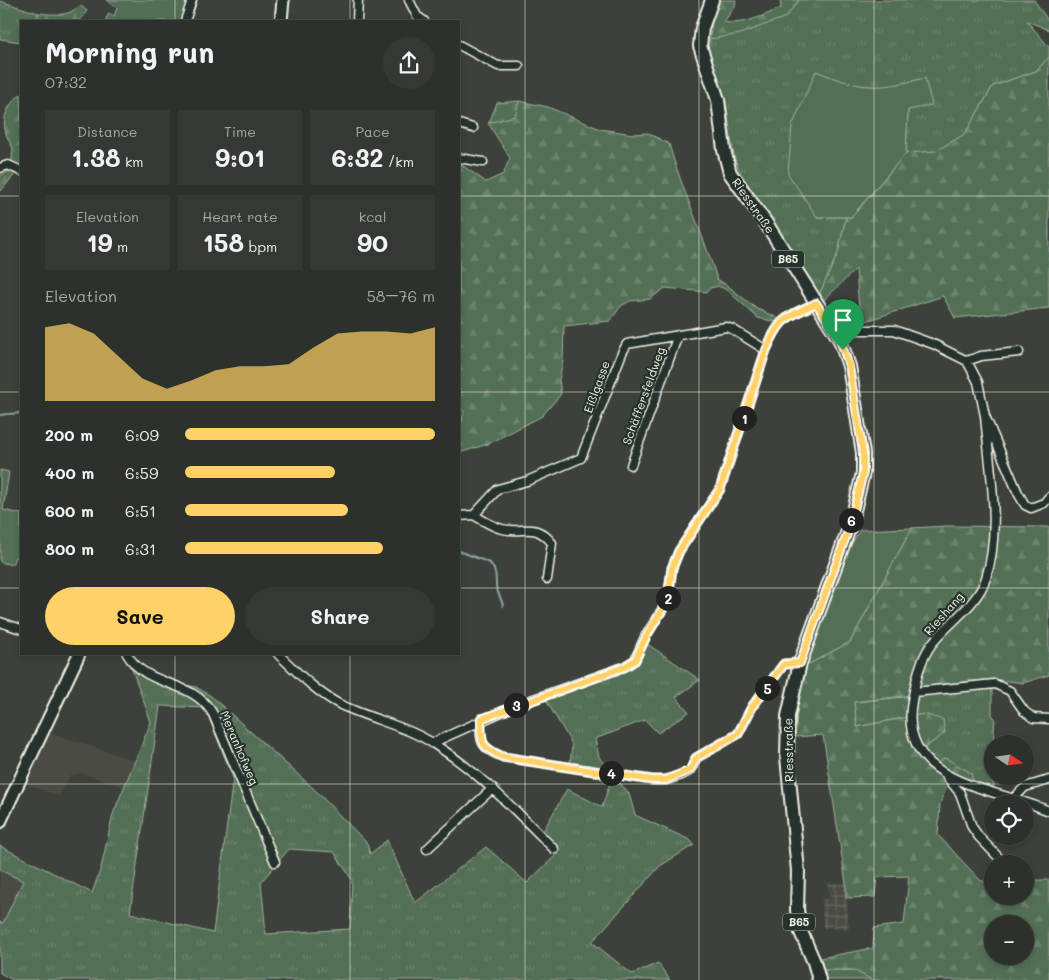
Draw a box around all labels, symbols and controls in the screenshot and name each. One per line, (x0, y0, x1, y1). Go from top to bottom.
text: Morning run (45, 34, 214, 70)
button: share (383, 37, 435, 89)
text: 07:32 (45, 71, 87, 92)
text: Distance (77, 122, 137, 141)
text: Time (224, 122, 256, 141)
text: Pace (356, 122, 390, 141)
text: 1.38 (71, 141, 120, 173)
text: 9:01 (215, 141, 265, 173)
text: 6:32 (331, 141, 383, 173)
text: km (120, 152, 144, 171)
text: /km (383, 152, 414, 171)
street label: Riesstraße (729, 175, 779, 236)
text: Elevation (76, 207, 139, 226)
text: Heart rate (202, 207, 278, 226)
text: kcal (359, 207, 387, 226)
text: 19 (86, 226, 113, 258)
text: 158 (203, 226, 244, 258)
text: 90 (357, 226, 388, 258)
text: m (113, 237, 128, 256)
text: bpm (244, 237, 277, 256)
road number: B65 (772, 250, 804, 268)
text: Elevation (45, 285, 117, 306)
text: 58–76 m (366, 285, 435, 306)
pin (822, 299, 864, 350)
icon: arrive (829, 306, 857, 334)
street label: Schäffersfeldweg (618, 344, 668, 447)
street label: Eißlgasse (579, 358, 613, 415)
pin: 1 (732, 406, 756, 430)
text: 1 (741, 409, 748, 428)
text: 200 m (45, 424, 93, 445)
text: 6:09 (125, 424, 159, 445)
text: 400 m (45, 462, 94, 483)
text: 6:59 (125, 462, 158, 483)
text: 600 m (45, 500, 94, 521)
text: 6:51 (125, 500, 156, 521)
pin: 6 (838, 508, 864, 532)
text: 6 (847, 511, 856, 530)
text: 800 m (45, 538, 94, 559)
text: 6:31 (125, 538, 156, 559)
pin: 2 (656, 586, 680, 610)
button: Save (45, 587, 235, 645)
button: Share (245, 587, 435, 645)
street label: Rieshang (920, 588, 967, 638)
text: 2 (665, 589, 672, 608)
pin: 5 (754, 676, 780, 700)
text: 5 (763, 679, 772, 698)
pin: 3 (504, 692, 528, 718)
text: 3 (512, 696, 521, 715)
street label: Meranhofweg (217, 708, 263, 787)
street label: Riesstraße (779, 718, 797, 782)
north arrow (984, 735, 1034, 785)
map controls (984, 735, 1034, 965)
pin: 4 (598, 760, 624, 786)
text: 4 (607, 764, 616, 783)
button: locate (984, 795, 1034, 845)
button: + (984, 855, 1034, 905)
road number: B65 (783, 914, 815, 930)
button: − (984, 915, 1034, 965)

